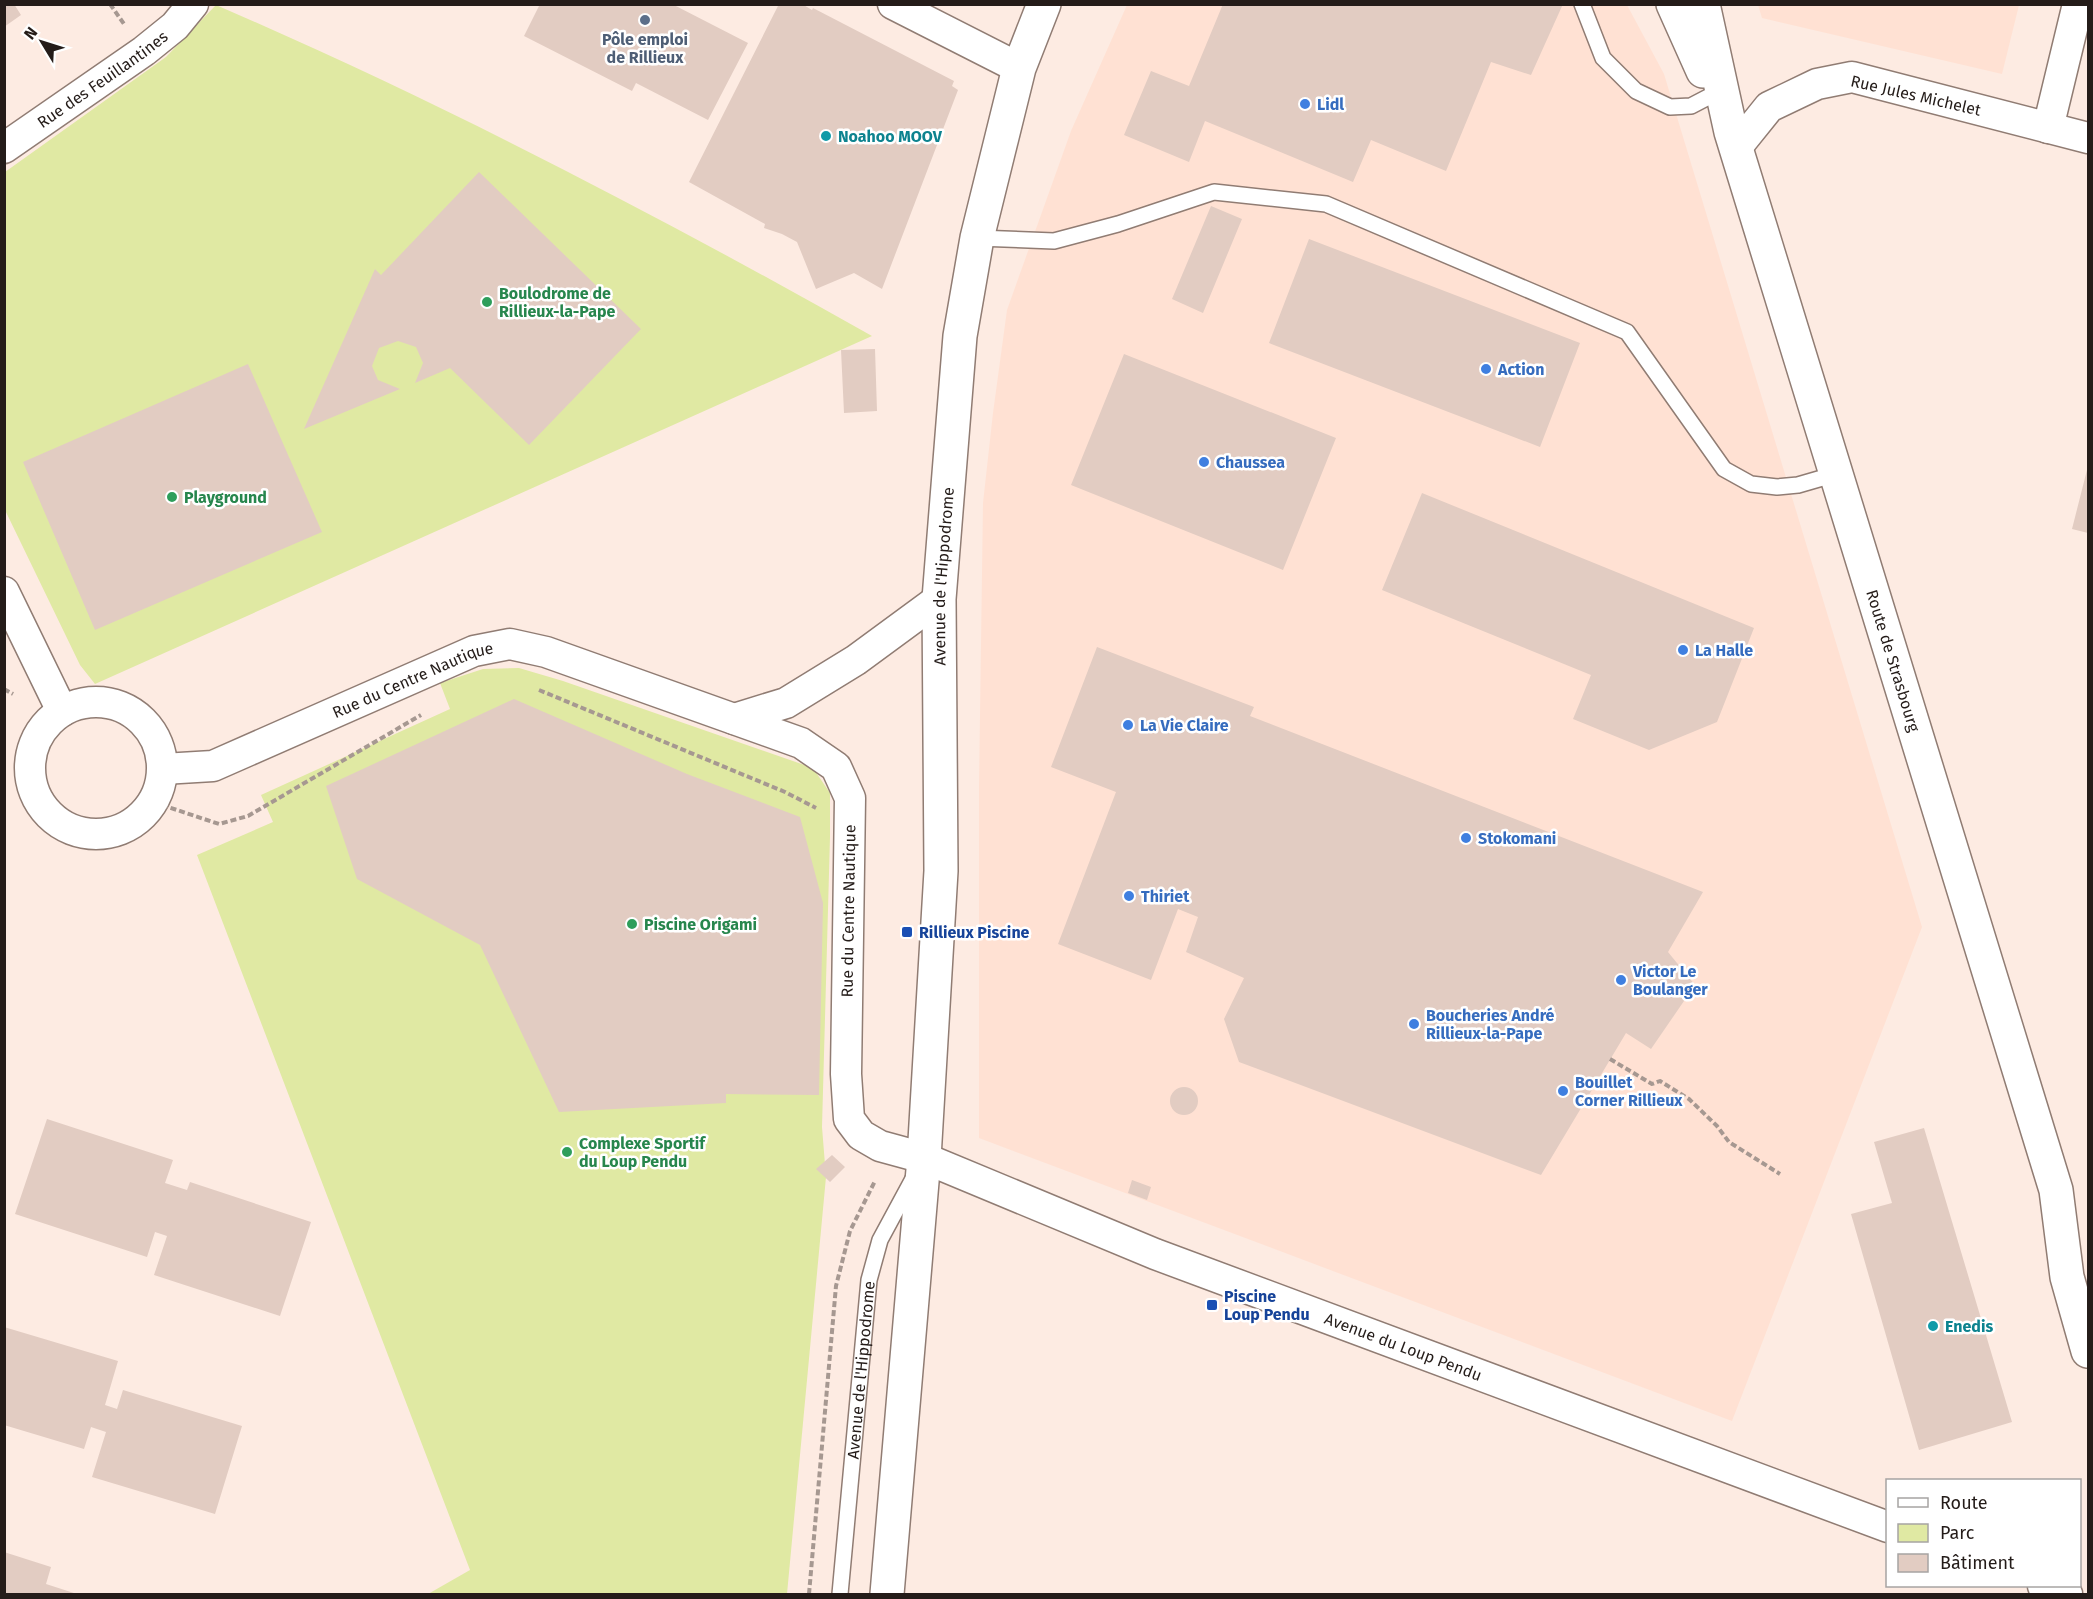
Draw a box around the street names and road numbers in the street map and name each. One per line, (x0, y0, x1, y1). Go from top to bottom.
street label: Rue des Feuillantines (34, 27, 172, 132)
street label: Rue Jules Michelet (1849, 71, 1983, 120)
street label: Avenue de l'Hippodrome (930, 486, 958, 666)
street label: Route de Strasbourg (1862, 587, 1924, 735)
street label: Rue du Centre Nautique (330, 638, 495, 722)
street label: Rue du Centre Nautique (837, 824, 860, 998)
street label: Avenue de l'Hippodrome (844, 1280, 879, 1460)
street label: Avenue du Loup Pendu (1322, 1309, 1485, 1385)

